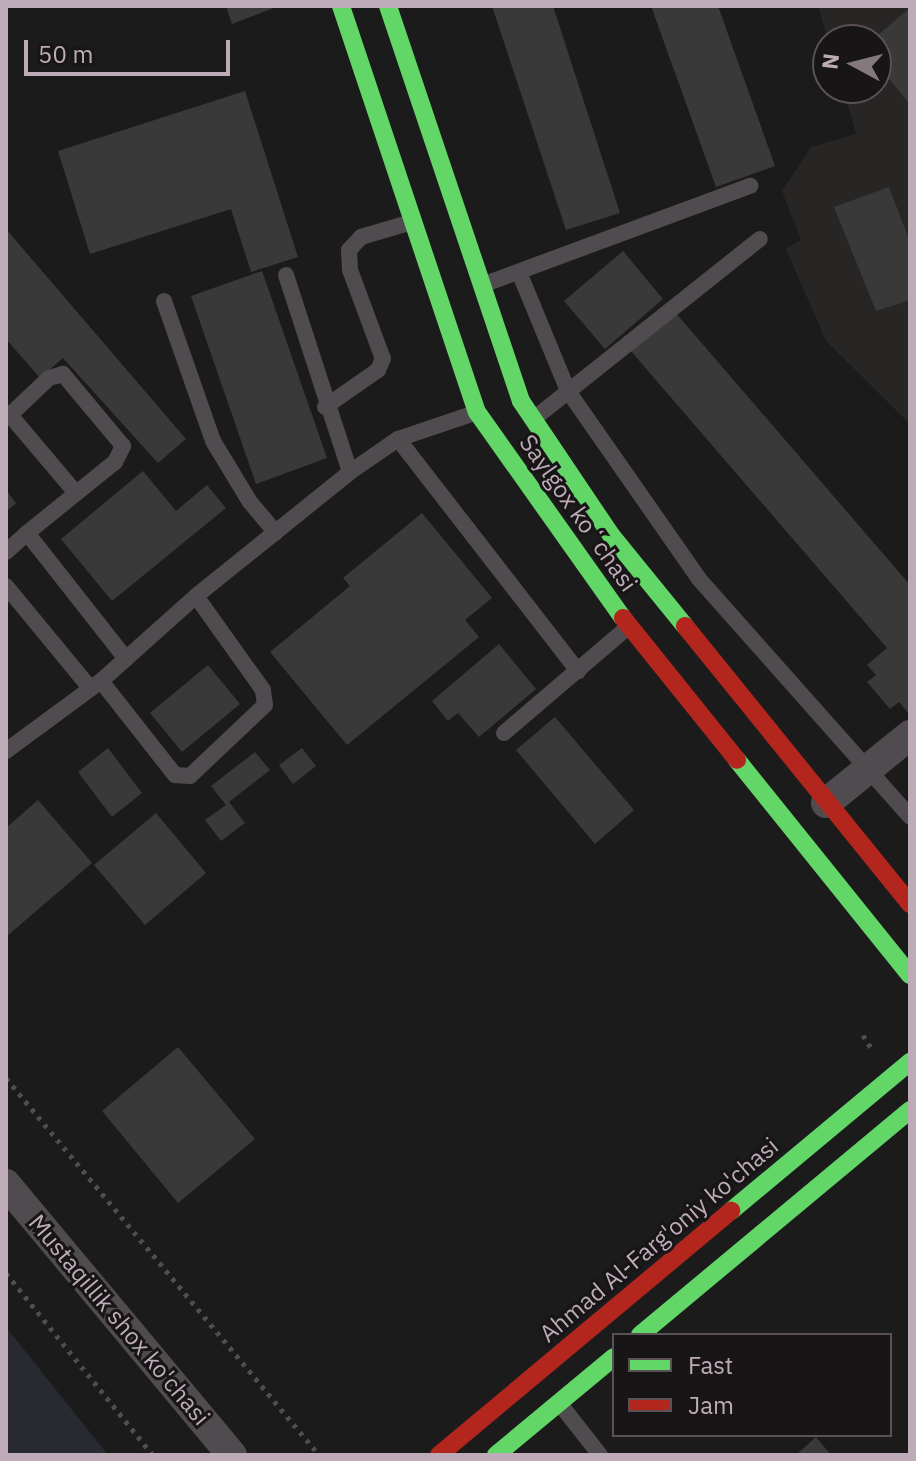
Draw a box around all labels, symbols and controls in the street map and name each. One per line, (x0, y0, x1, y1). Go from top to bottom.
scale bar (28, 24, 234, 74)
north arrow (812, 24, 892, 104)
text: 50 m (38, 38, 93, 70)
text: N (814, 52, 845, 71)
street label: Saylgox koʻchasi (513, 429, 643, 597)
street label: Ahmad Al-Farg'oniy ko'chasi (534, 1132, 784, 1348)
street label: Mustaqillik shox ko'chasi (22, 1209, 216, 1431)
legend (612, 1333, 892, 1437)
text: Fast (688, 1349, 733, 1381)
text: Jam (688, 1389, 734, 1421)

